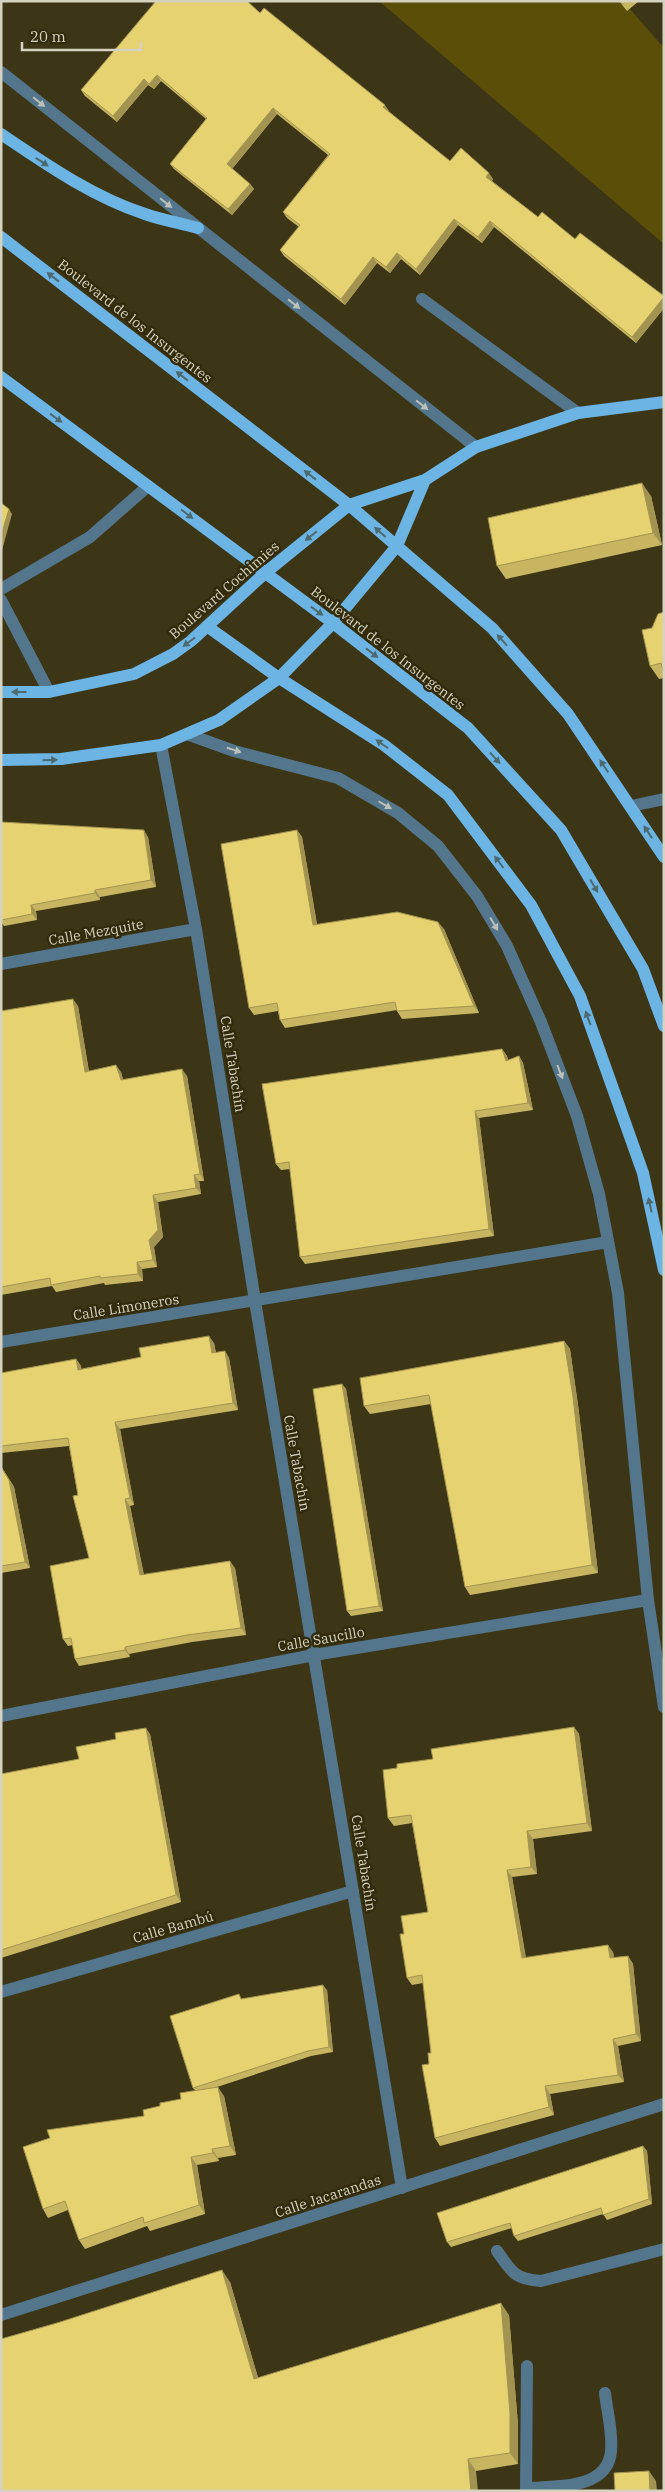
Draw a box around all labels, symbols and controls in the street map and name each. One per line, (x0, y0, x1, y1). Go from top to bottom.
scale bar (22, 20, 141, 52)
text: 20 m (30, 27, 66, 46)
one-way arrow (33, 97, 46, 108)
one-way arrow (35, 157, 48, 166)
one-way arrow (160, 198, 173, 209)
street label: Boulevard de los Insurgentes (54, 255, 216, 387)
one-way arrow (46, 272, 60, 282)
one-way arrow (287, 298, 300, 309)
one-way arrow (175, 371, 189, 381)
one-way arrow (415, 399, 428, 410)
one-way arrow (49, 412, 62, 423)
one-way arrow (303, 470, 317, 480)
one-way arrow (180, 509, 193, 520)
one-way arrow (375, 526, 387, 538)
one-way arrow (305, 530, 318, 541)
street label: Boulevard Cochimies (165, 537, 283, 643)
street label: Boulevard de los Insurgentes (307, 582, 469, 714)
one-way arrow (310, 606, 324, 616)
one-way arrow (496, 634, 508, 646)
one-way arrow (182, 637, 196, 647)
one-way arrow (365, 648, 379, 658)
one-way arrow (11, 688, 27, 696)
one-way arrow (375, 739, 389, 749)
one-way arrow (226, 747, 241, 754)
one-way arrow (489, 752, 501, 764)
one-way arrow (42, 755, 58, 763)
one-way arrow (599, 759, 609, 773)
one-way arrow (378, 801, 392, 810)
one-way arrow (643, 825, 652, 838)
one-way arrow (493, 856, 504, 869)
one-way arrow (590, 878, 598, 893)
street label: Calle Mezquite (47, 915, 145, 949)
one-way arrow (489, 917, 498, 930)
one-way arrow (584, 1010, 591, 1025)
street label: Calle Tabachín (217, 1015, 250, 1113)
one-way arrow (556, 1065, 564, 1080)
one-way arrow (646, 1197, 654, 1212)
street label: Calle Limoneros (72, 1290, 180, 1324)
street label: Calle Tabachín (280, 1414, 314, 1513)
street label: Calle Saucillo (276, 1622, 366, 1656)
street label: Calle Tabachín (348, 1814, 381, 1912)
street label: Calle Bambú (131, 1907, 216, 1947)
street label: Calle Jacarandas (273, 2170, 383, 2222)

